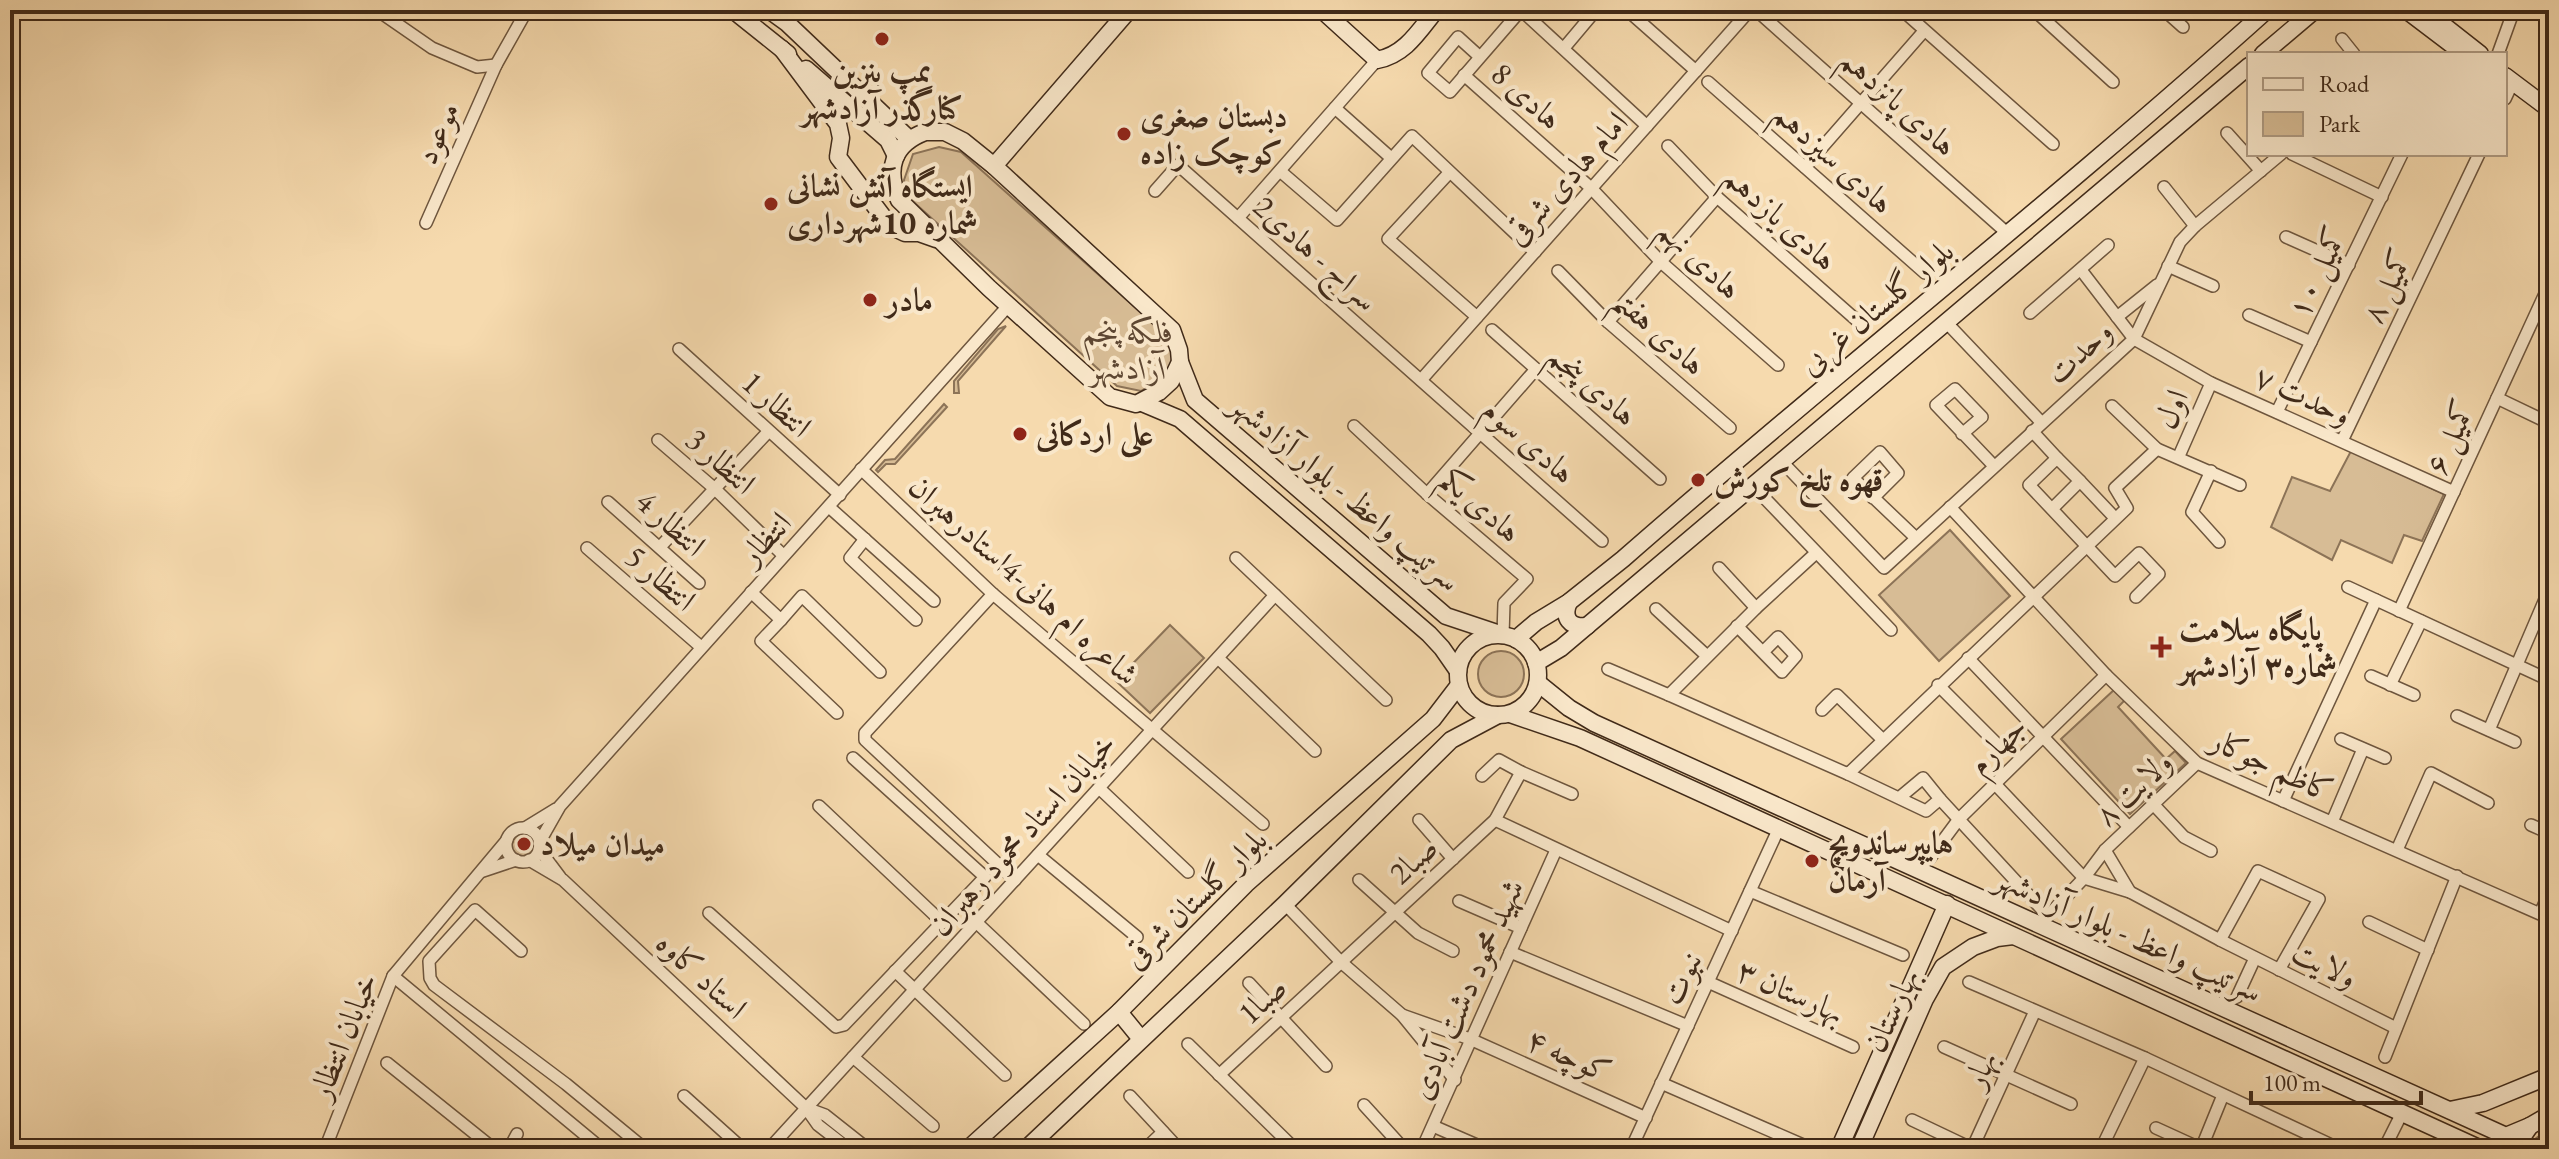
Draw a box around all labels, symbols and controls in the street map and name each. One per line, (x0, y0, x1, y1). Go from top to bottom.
marker: پمپ بنزین کنارگذر آزادشهر (873, 30, 891, 48)
street label: هادی پانزدهم (1826, 38, 1966, 172)
place label: پمپ بنزین کنارگذر آزادشهر (798, 50, 963, 129)
legend (2247, 52, 2507, 156)
street label: هادی 8 (1482, 53, 1572, 139)
text: Road (2319, 68, 2370, 99)
street label: هادی سیزدهم (1759, 93, 1903, 230)
street label: موعود (405, 95, 469, 171)
place label: دبستان صغری کوچک زاده (1140, 95, 1288, 174)
street label: امام هادی شرقی (1495, 102, 1642, 258)
text: Park (2319, 108, 2361, 139)
marker: دبستان صغری کوچک زاده (1115, 125, 1133, 143)
street label: هادی یازدهم (1709, 156, 1847, 287)
place label: ایستگاه آتش نشانی شماره 10شهرداری (786, 165, 978, 244)
street label: سراج - هادی2 (1240, 186, 1387, 325)
marker: ایستگاه آتش نشانی شماره 10شهرداری (762, 195, 780, 213)
street label: هادی نهم (1643, 209, 1751, 315)
street label: کمیل ۱۰ (2277, 219, 2359, 325)
street label: بلوار گلستان غربی (1790, 230, 1964, 386)
street label: کمیل ۸ (2351, 242, 2425, 331)
place label: مادر (883, 279, 933, 321)
street label: هادی هفتم (1597, 279, 1715, 393)
marker: مادر (861, 291, 879, 309)
park label: فلکه پنجم آزادشهر (1082, 310, 1174, 389)
street label: وحدت (2037, 310, 2121, 394)
street label: هادی پنجم (1534, 335, 1647, 442)
street label: وحدت ۷ (2248, 355, 2358, 435)
street label: انتظار 1 (733, 361, 821, 447)
street label: سرتیپ واعظ - بلوار آزادشهر (1219, 381, 1470, 602)
street label: اول (2144, 383, 2198, 435)
street label: هادی سوم (1469, 389, 1585, 498)
street label: کمیل ۶ (2415, 393, 2487, 482)
place label: علی اردکانی (1035, 413, 1153, 459)
street label: انتظار 3 (677, 418, 765, 504)
marker: علی اردکانی (1011, 425, 1029, 443)
street label: هادی یکم (1425, 458, 1531, 559)
place label: قهوه تلخ کورش (1714, 459, 1883, 509)
street label: شاعره ام هانی-4استادرهبران (895, 465, 1148, 700)
marker: قهوه تلخ کورش (1689, 471, 1707, 489)
street label: انتظار 4 (627, 480, 715, 566)
street label: انتظار (728, 502, 800, 576)
street label: انتظار 5 (617, 536, 705, 620)
place label: پایگاه سلامت شماره۳ آزادشهر (2176, 608, 2337, 687)
marker: پایگاه سلامت شماره۳ آزادشهر (2150, 636, 2172, 658)
street label: جهارم (1958, 706, 2041, 789)
street label: کاظم جوکار (2197, 717, 2340, 820)
street label: خیابان استاد محمود رهبران (919, 723, 1125, 945)
street label: ولایت ۸ (2085, 741, 2181, 835)
street label: بلوار گلستان شرقی (1114, 819, 1276, 977)
place label: هایپرساندویچ آرمان (1828, 822, 1953, 901)
place label: میدان میلاد (540, 823, 665, 865)
street label: صبا2 (1379, 827, 1447, 893)
marker: میدان میلاد (515, 835, 533, 853)
marker: هایپرساندویچ آرمان (1803, 852, 1821, 870)
street label: سرتیپ واعظ - بلوار آزادشهر (1985, 855, 2269, 1014)
street label: شهید محمود دشت آبادی (1399, 872, 1533, 1106)
street label: استاد کاوه (647, 922, 757, 1028)
street label: ولایت (2285, 930, 2365, 998)
street label: نبوت (1650, 944, 1712, 1012)
street label: بهارستان ۳ (1730, 949, 1852, 1033)
street label: بهارستان (1853, 961, 1929, 1059)
street label: خیابان انتظار (297, 966, 387, 1108)
street label: صبا1 (1228, 967, 1296, 1033)
street label: کوچه ۴ (1519, 1018, 1618, 1093)
street label: بهار (1952, 1043, 2007, 1097)
scale bar (2251, 1055, 2421, 1105)
text: 100 m (2263, 1067, 2321, 1098)

